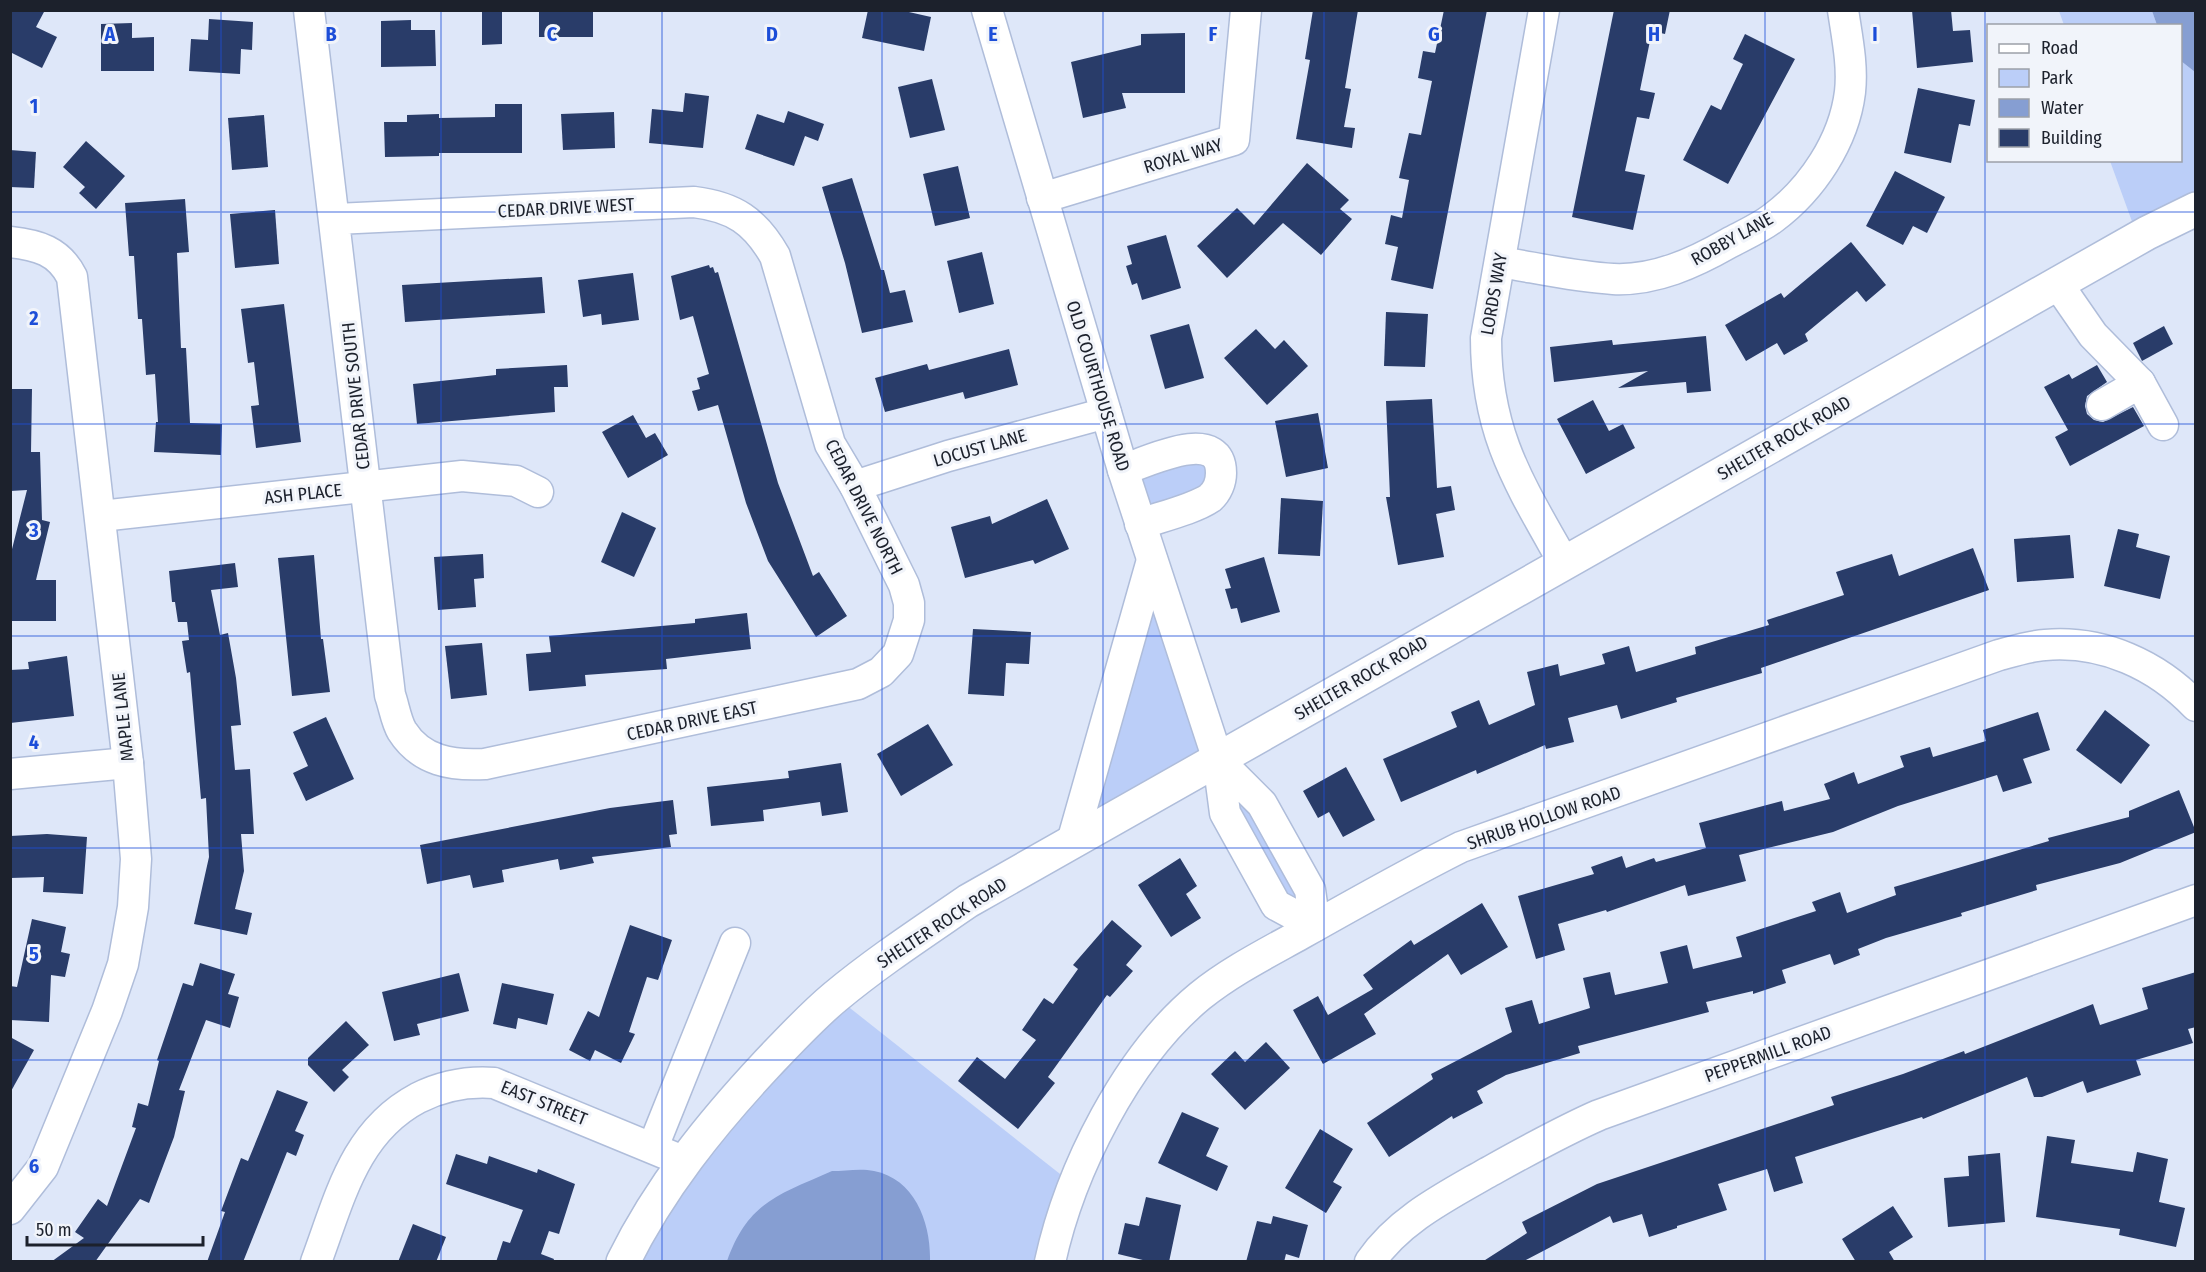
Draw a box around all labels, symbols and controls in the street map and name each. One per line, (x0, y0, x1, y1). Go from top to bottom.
text: A (104, 22, 117, 46)
text: B (325, 22, 337, 46)
text: C (547, 22, 558, 46)
text: D (766, 22, 778, 46)
text: E (988, 22, 998, 46)
text: F (1209, 22, 1218, 46)
text: G (1428, 22, 1440, 46)
text: H (1648, 22, 1660, 46)
text: I (1872, 22, 1878, 46)
legend (1987, 24, 2182, 162)
text: Road (2041, 37, 2078, 59)
text: Park (2041, 67, 2074, 89)
text: 1 (30, 94, 38, 118)
text: Water (2041, 97, 2084, 119)
text: Building (2041, 127, 2102, 149)
street label: ROYAL WAY (1141, 134, 1225, 178)
street label: CEDAR DRIVE WEST (497, 193, 636, 223)
street label: ROBBY LANE (1687, 208, 1777, 270)
street label: LORDS WAY (1476, 251, 1512, 337)
street label: OLD COURTHOUSE ROAD (1062, 298, 1134, 474)
text: 2 (28, 306, 39, 330)
street label: CEDAR DRIVE SOUTH (337, 321, 375, 471)
street label: SHELTER ROCK ROAD (1713, 391, 1855, 485)
street label: LOCUST LANE (931, 424, 1029, 472)
street label: CEDAR DRIVE NORTH (820, 436, 908, 578)
street label: ASH PLACE (263, 479, 343, 509)
text: 3 (28, 518, 39, 542)
street label: SHELTER ROCK ROAD (1290, 631, 1432, 725)
street label: MAPLE LANE (107, 672, 139, 762)
street label: CEDAR DRIVE EAST (625, 696, 760, 746)
text: 4 (29, 730, 39, 754)
street label: SHRUB HOLLOW ROAD (1464, 781, 1624, 855)
street label: SHELTER ROCK ROAD (873, 873, 1011, 973)
text: 5 (29, 942, 39, 966)
street label: PEPPERMILL ROAD (1702, 1021, 1834, 1087)
street label: EAST STREET (498, 1076, 591, 1130)
text: 6 (29, 1154, 39, 1178)
scale bar (27, 1209, 202, 1247)
text: 50 m (36, 1219, 72, 1241)

